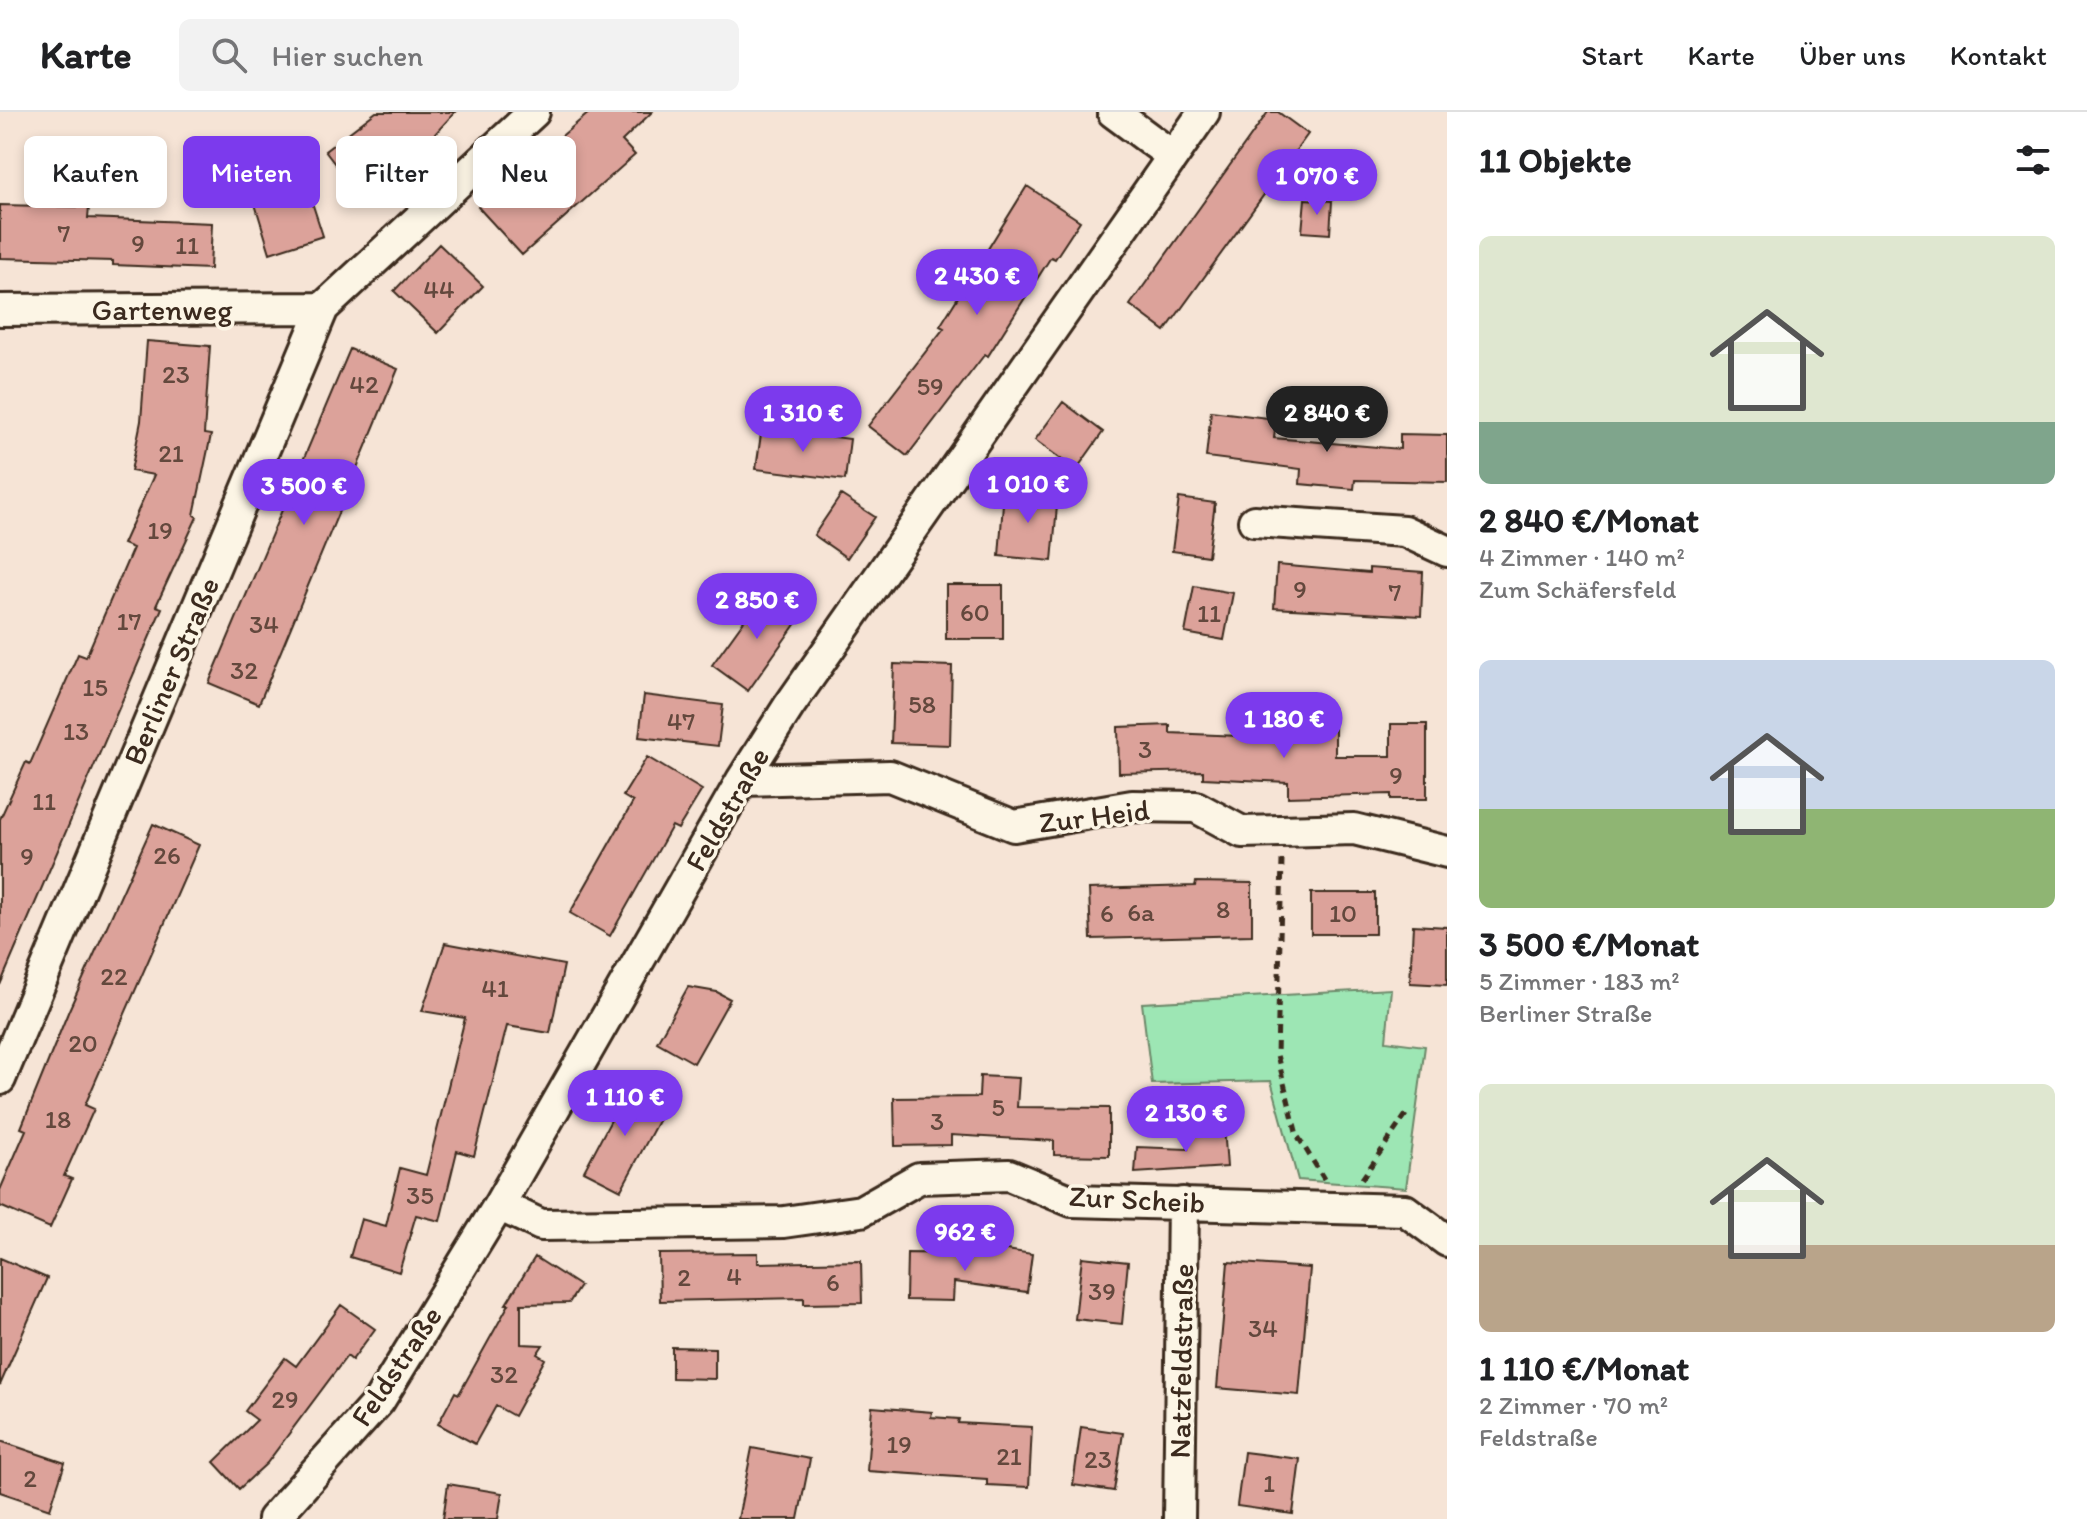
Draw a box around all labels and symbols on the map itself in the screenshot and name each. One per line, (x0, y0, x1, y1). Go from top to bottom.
pin: 1 070 € (1243, 149, 1391, 217)
house number: 7 (58, 217, 71, 249)
house number: 9 (131, 227, 145, 259)
house number: 11 (175, 229, 199, 261)
pin: 2 430 € (903, 249, 1051, 317)
house number: 44 (423, 273, 455, 305)
street label: Gartenweg (92, 291, 233, 328)
house number: 23 (162, 358, 190, 390)
house number: 42 (349, 368, 379, 400)
house number: 59 (916, 370, 944, 402)
pin: 1 310 € (729, 386, 877, 454)
pin: 2 840 € (1253, 386, 1401, 454)
house number: 21 (158, 437, 184, 469)
pin: 1 010 € (954, 457, 1102, 525)
pin: 3 500 € (230, 459, 378, 527)
house number: 19 (147, 514, 173, 546)
street label: Berliner Straße (115, 572, 227, 770)
pin: 2 850 € (683, 573, 831, 641)
house number: 9 (1293, 573, 1307, 605)
house number: 7 (1389, 576, 1402, 608)
house number: 60 (960, 596, 990, 628)
house number: 11 (1197, 597, 1221, 629)
house number: 17 (117, 605, 142, 637)
house number: 34 (249, 608, 279, 640)
house number: 32 (230, 654, 258, 686)
house number: 15 (82, 671, 108, 703)
house number: 58 (908, 688, 936, 720)
pin: 1 180 € (1210, 692, 1358, 760)
house number: 47 (667, 705, 695, 737)
house number: 13 (63, 715, 89, 747)
house number: 3 (1138, 733, 1152, 765)
street label: Feldstraße (677, 740, 777, 878)
house number: 9 (1389, 759, 1403, 791)
house number: 11 (32, 785, 56, 817)
street label: Zur Heid (1037, 791, 1151, 841)
house number: 26 (153, 839, 181, 871)
house number: 9 (20, 840, 34, 872)
house number: 8 (1216, 893, 1230, 925)
house number: 6a (1127, 896, 1155, 928)
house number: 6 (1100, 897, 1114, 929)
house number: 10 (1329, 897, 1357, 929)
house number: 22 (100, 960, 128, 992)
house number: 41 (481, 972, 509, 1004)
house number: 20 (68, 1027, 98, 1059)
pin: 1 110 € (551, 1070, 699, 1138)
pin: 2 130 € (1112, 1086, 1260, 1154)
house number: 5 (991, 1091, 1005, 1123)
house number: 18 (45, 1103, 71, 1135)
house number: 3 (930, 1105, 944, 1137)
street label: Zur Scheib (1068, 1177, 1206, 1221)
house number: 35 (406, 1179, 434, 1211)
pin: 962 € (909, 1205, 1021, 1273)
house number: 4 (726, 1260, 742, 1292)
house number: 2 (677, 1261, 691, 1293)
street label: Natzfeldstraße (1161, 1263, 1201, 1459)
house number: 6 (826, 1266, 840, 1298)
house number: 39 (1088, 1275, 1116, 1307)
street label: Feldstraße (342, 1299, 450, 1433)
house number: 34 (1248, 1312, 1278, 1344)
house number: 32 (490, 1358, 518, 1390)
house number: 29 (271, 1383, 299, 1415)
house number: 19 (886, 1428, 912, 1460)
house number: 21 (996, 1440, 1022, 1472)
house number: 23 (1084, 1443, 1112, 1475)
house number: 2 (23, 1462, 37, 1494)
house number: 1 (1263, 1467, 1275, 1499)

